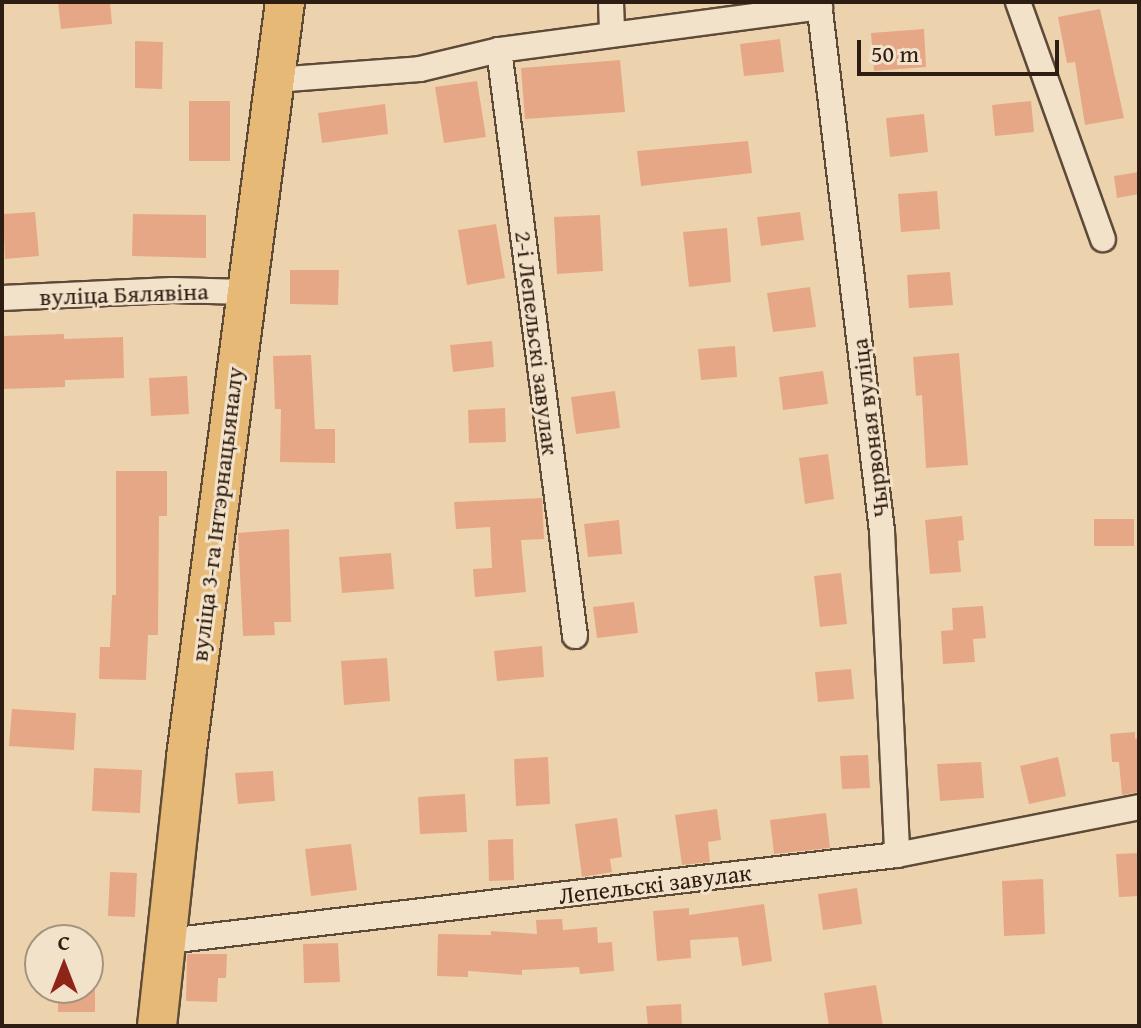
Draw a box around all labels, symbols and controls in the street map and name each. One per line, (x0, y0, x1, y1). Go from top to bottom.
scale bar (861, 24, 1063, 74)
text: 50 m (871, 36, 919, 71)
street label: 2-і Лепельскі завулак (509, 229, 565, 457)
street label: вуліца Бялявіна (39, 277, 209, 311)
street label: Чырвоная вуліца (845, 337, 895, 519)
street label: вуліца 3-га Інтэрнацыяналу (185, 365, 249, 663)
street label: Лепельскі завулак (557, 858, 753, 910)
north arrow (24, 924, 104, 1004)
text: С (58, 926, 70, 958)

